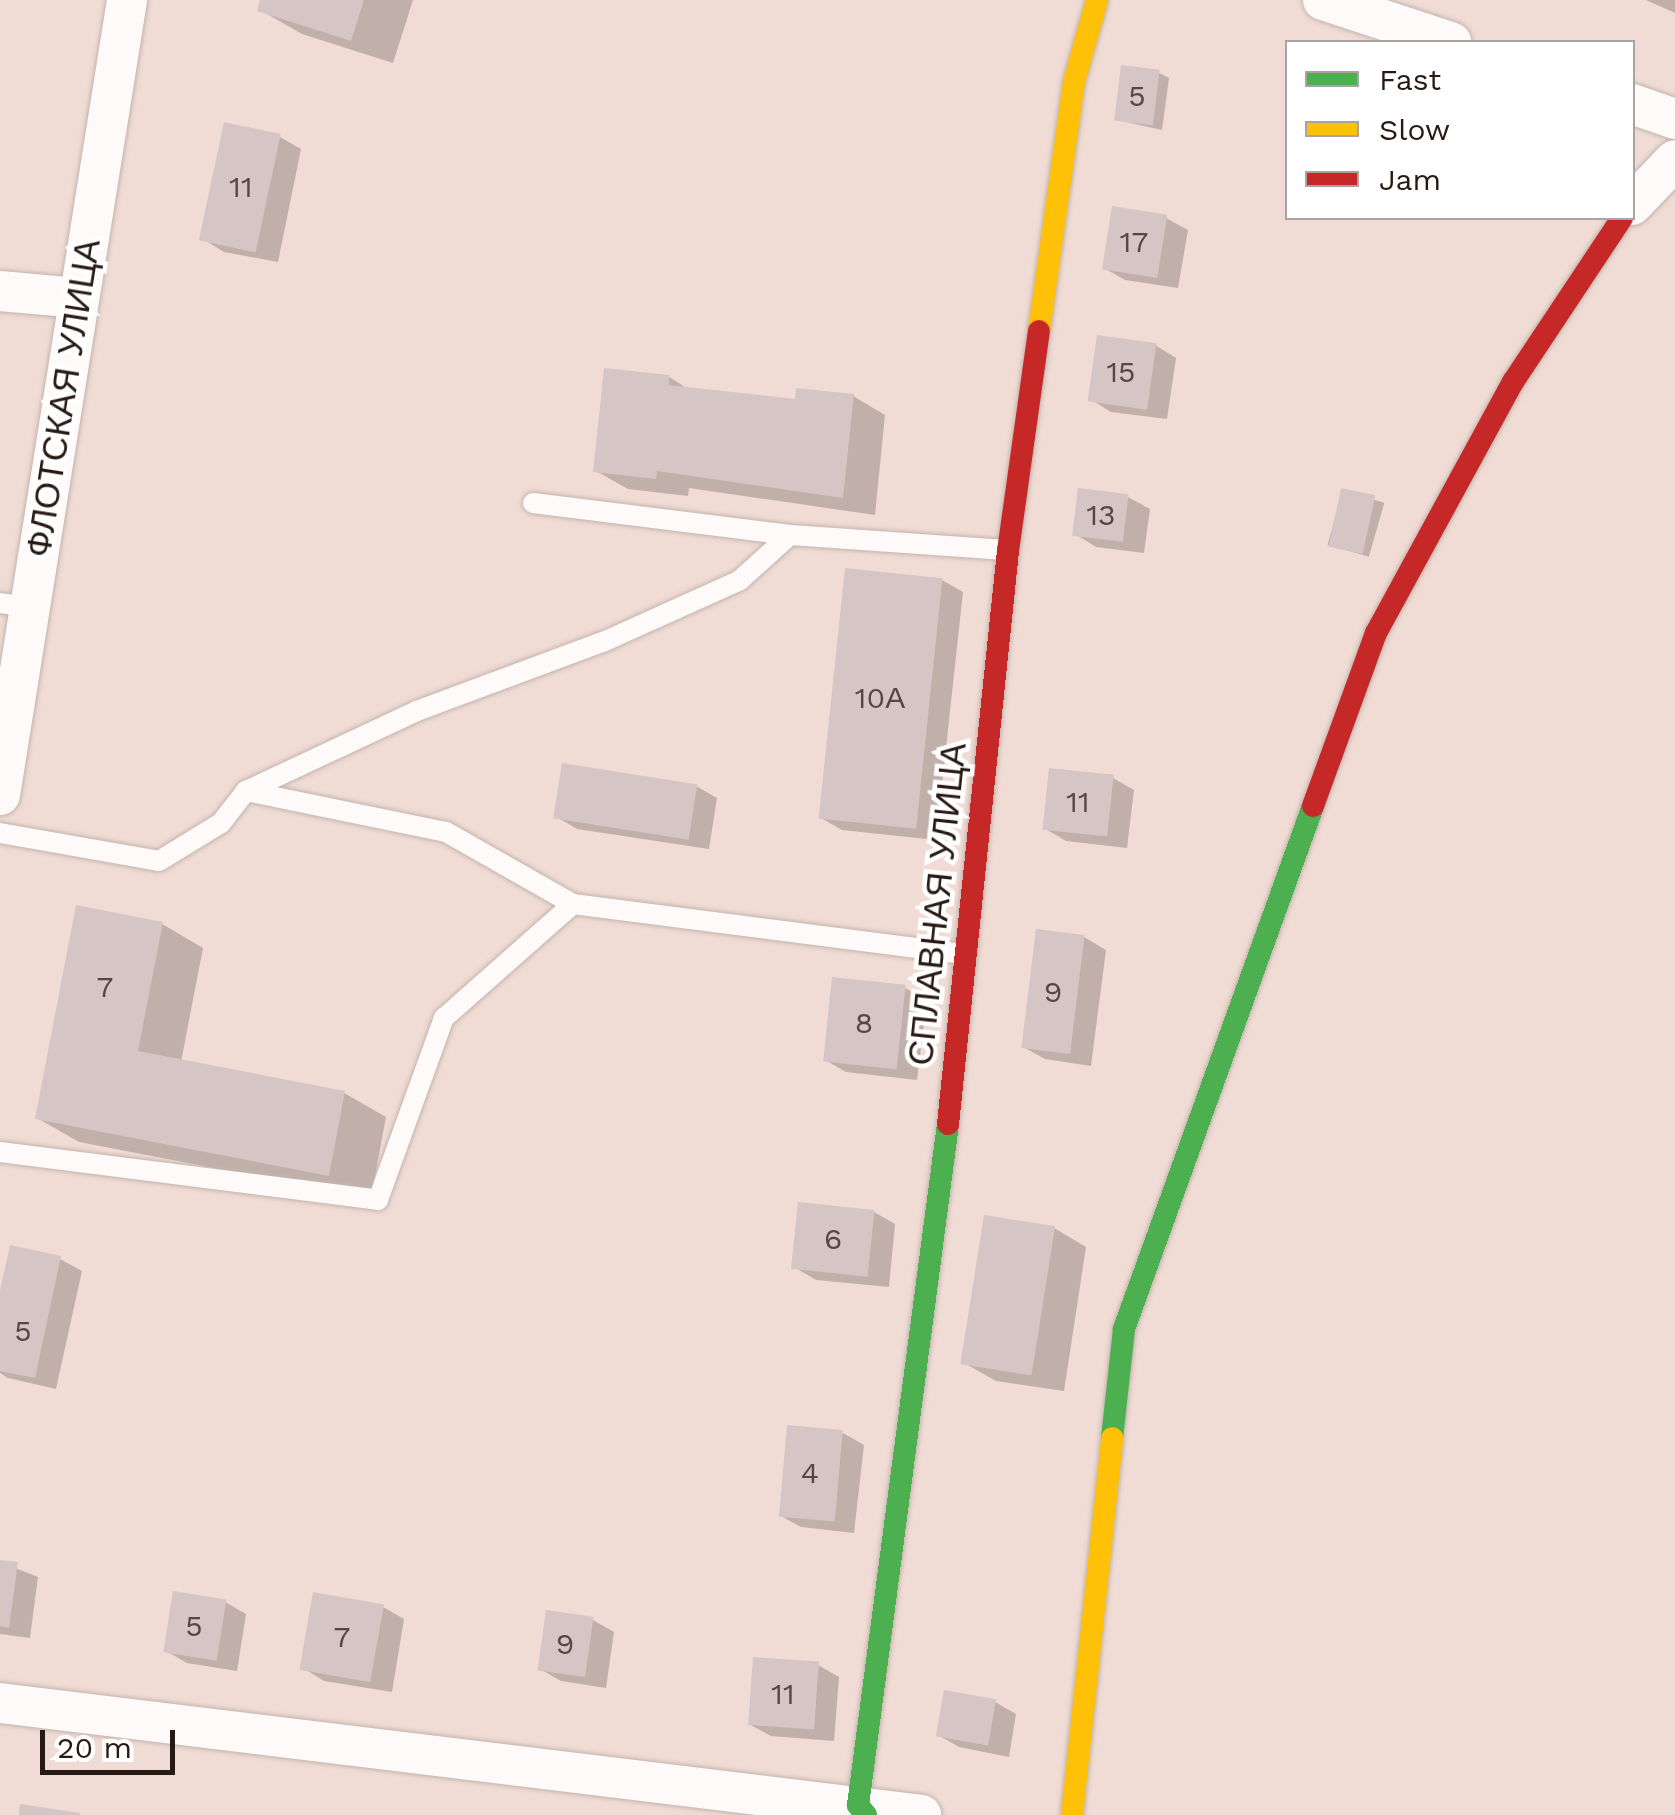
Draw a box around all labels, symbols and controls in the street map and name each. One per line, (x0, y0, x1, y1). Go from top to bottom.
legend (1285, 40, 1635, 220)
text: Fast (1379, 62, 1441, 97)
house number: 5 (1128, 78, 1146, 114)
text: Slow (1379, 112, 1450, 147)
text: Jam (1379, 162, 1441, 197)
house number: 11 (229, 169, 253, 205)
house number: 17 (1120, 224, 1148, 260)
street label: ФЛОТСКАЯ УЛИЦА (17, 236, 109, 560)
house number: 15 (1106, 354, 1136, 390)
house number: 13 (1086, 497, 1116, 533)
house number: 10А (855, 680, 905, 716)
street label: СПЛАВНАЯ УЛИЦА (899, 741, 975, 1067)
house number: 11 (1066, 784, 1090, 820)
house number: 7 (97, 969, 113, 1005)
house number: 9 (1044, 974, 1062, 1010)
house number: 8 (855, 1005, 873, 1041)
house number: 6 (824, 1221, 842, 1257)
house number: 5 (14, 1313, 32, 1349)
house number: 4 (801, 1455, 819, 1491)
house number: 5 (185, 1608, 203, 1644)
house number: 7 (334, 1619, 350, 1655)
house number: 9 (556, 1626, 574, 1662)
house number: 11 (771, 1676, 795, 1712)
scale bar (45, 1710, 180, 1772)
text: 20 m (57, 1730, 132, 1765)

